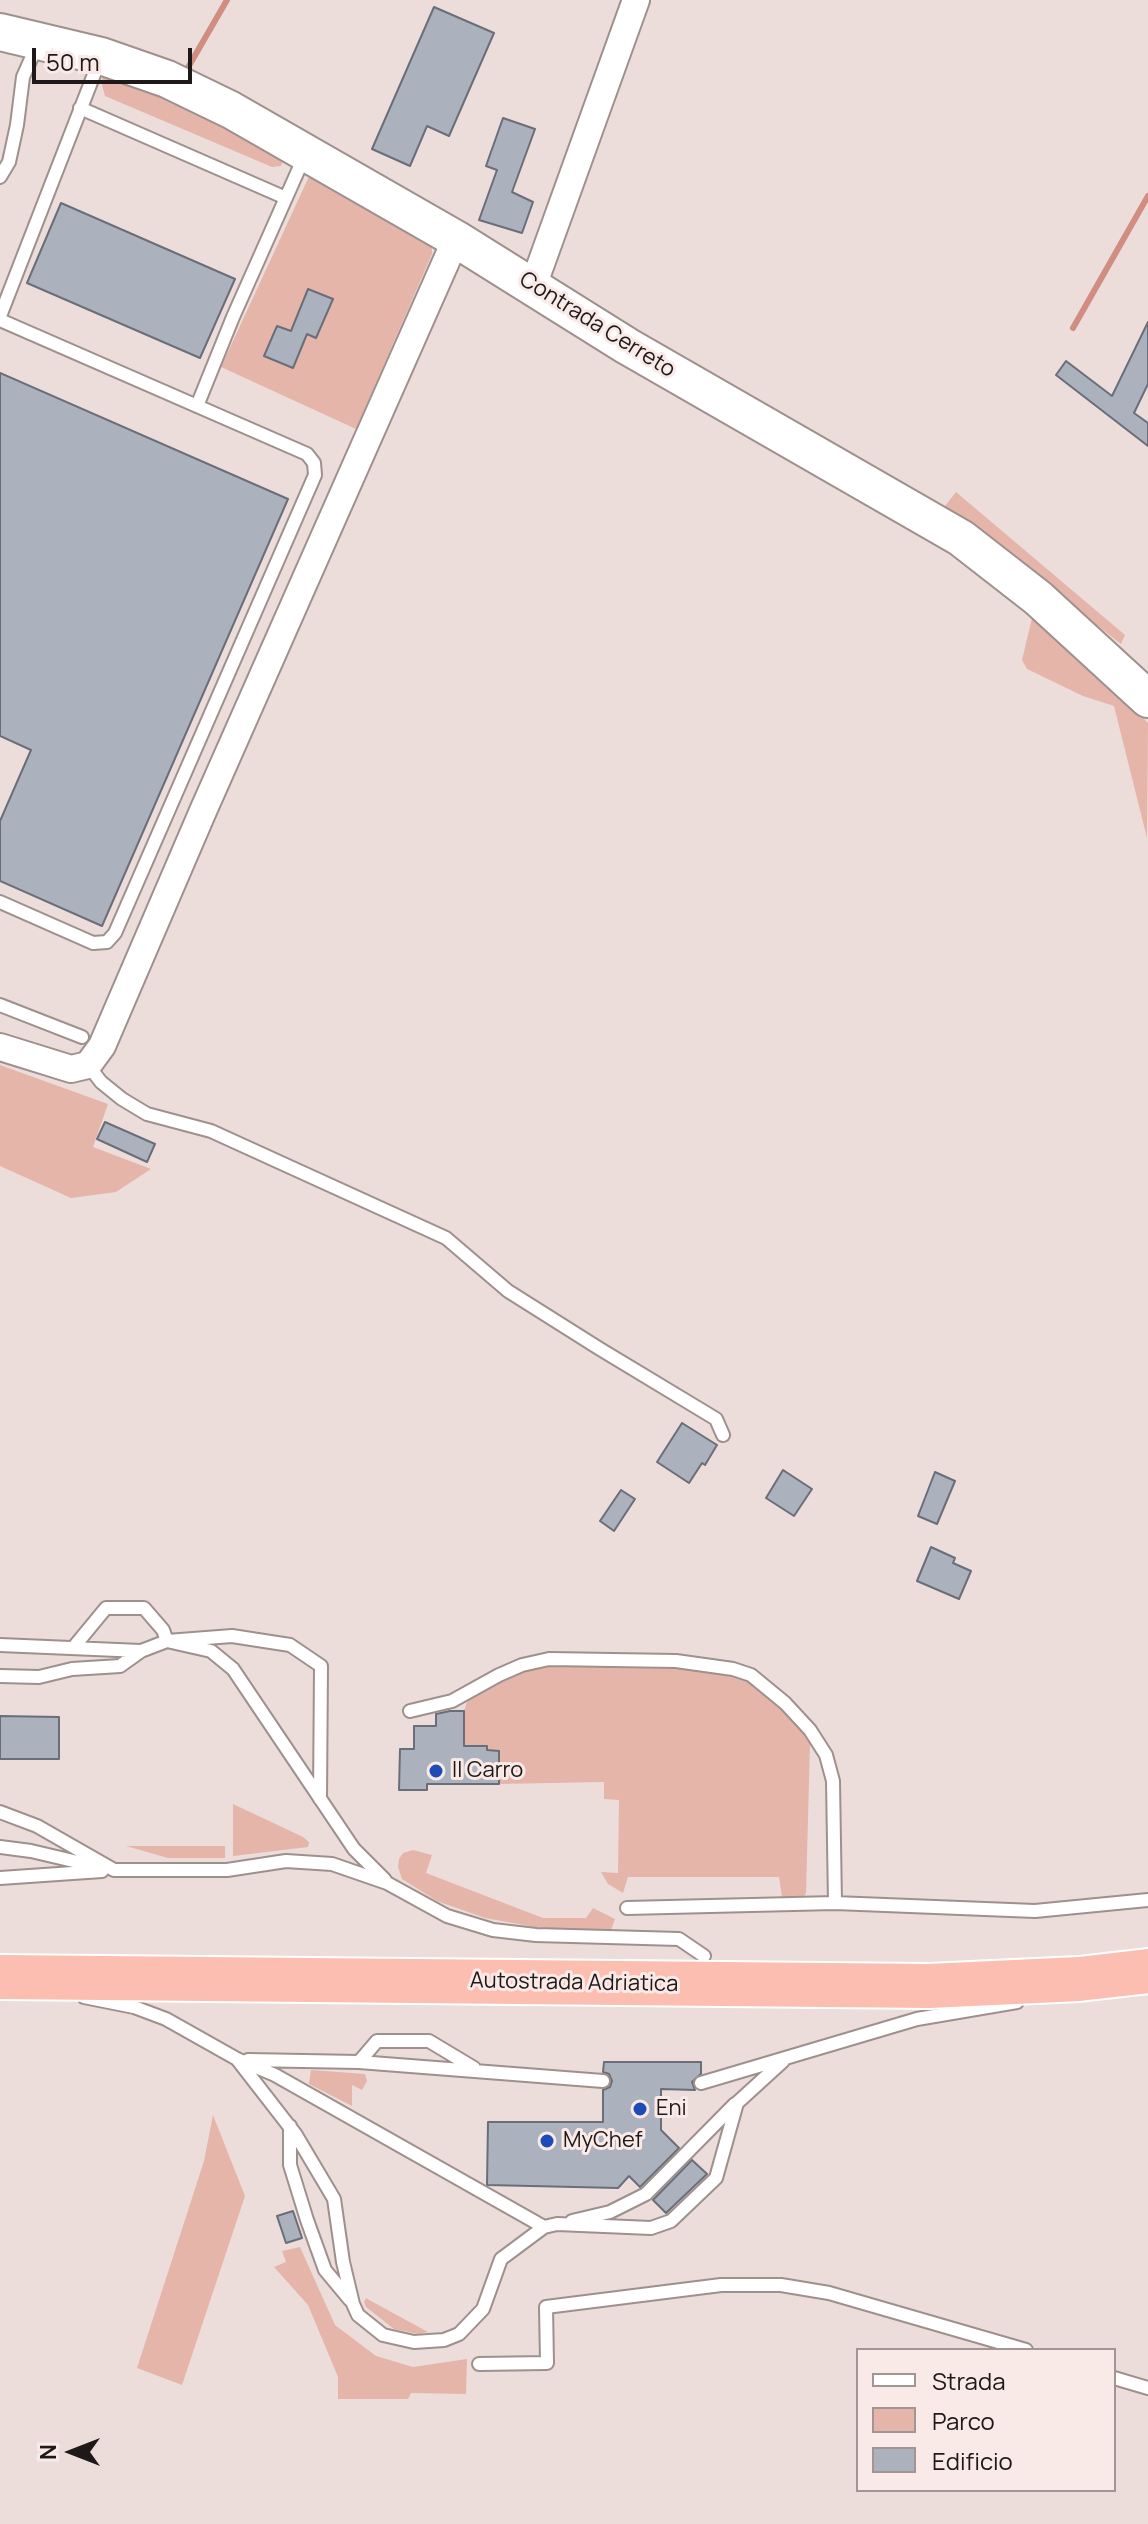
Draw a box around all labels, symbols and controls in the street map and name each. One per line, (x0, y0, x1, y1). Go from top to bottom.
scale bar (36, 32, 196, 82)
text: 50 m (46, 45, 100, 78)
street label: Contrada Cerreto (514, 267, 680, 383)
place label: Il Carro (452, 1758, 523, 1784)
marker: Il Carro (427, 1762, 445, 1780)
street label: Autostrada Adriatica (470, 1968, 678, 1998)
place label: Eni (656, 2096, 687, 2122)
marker: Eni (631, 2100, 649, 2118)
place label: MyChef (563, 2128, 643, 2154)
marker: MyChef (538, 2132, 556, 2150)
legend (856, 2348, 1116, 2492)
text: Strada (932, 2364, 1005, 2397)
text: Parco (932, 2404, 995, 2437)
north arrow (32, 2412, 112, 2492)
text: N (33, 2444, 63, 2460)
text: Edificio (932, 2444, 1013, 2477)

